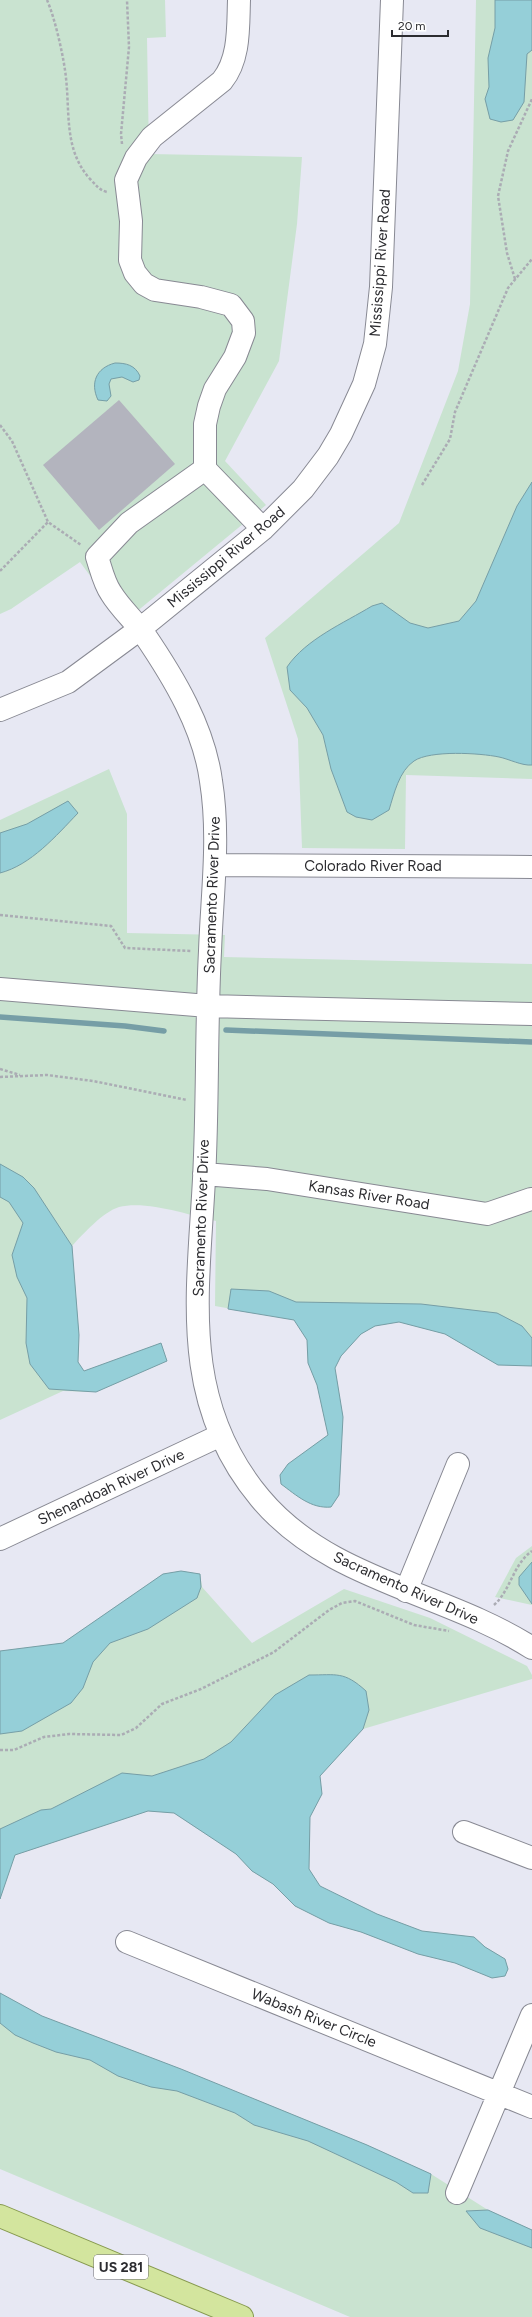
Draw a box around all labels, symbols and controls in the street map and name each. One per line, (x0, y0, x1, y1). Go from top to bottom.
scale bar (392, 12, 448, 38)
text: 20 m (398, 19, 426, 33)
street label: Mississippi River Road (366, 189, 394, 337)
street label: Mississippi River Road (164, 503, 288, 611)
street label: Sacramento River Drive (200, 816, 224, 974)
street label: Colorado River Road (304, 857, 442, 875)
street label: Sacramento River Drive (189, 1139, 213, 1297)
street label: Kansas River Road (307, 1177, 431, 1213)
street label: Shenandoah River Drive (35, 1445, 187, 1529)
street label: Sacramento River Drive (331, 1548, 481, 1628)
street label: Wabash River Circle (249, 1985, 379, 2051)
road number: US 281 (94, 2255, 148, 2279)

